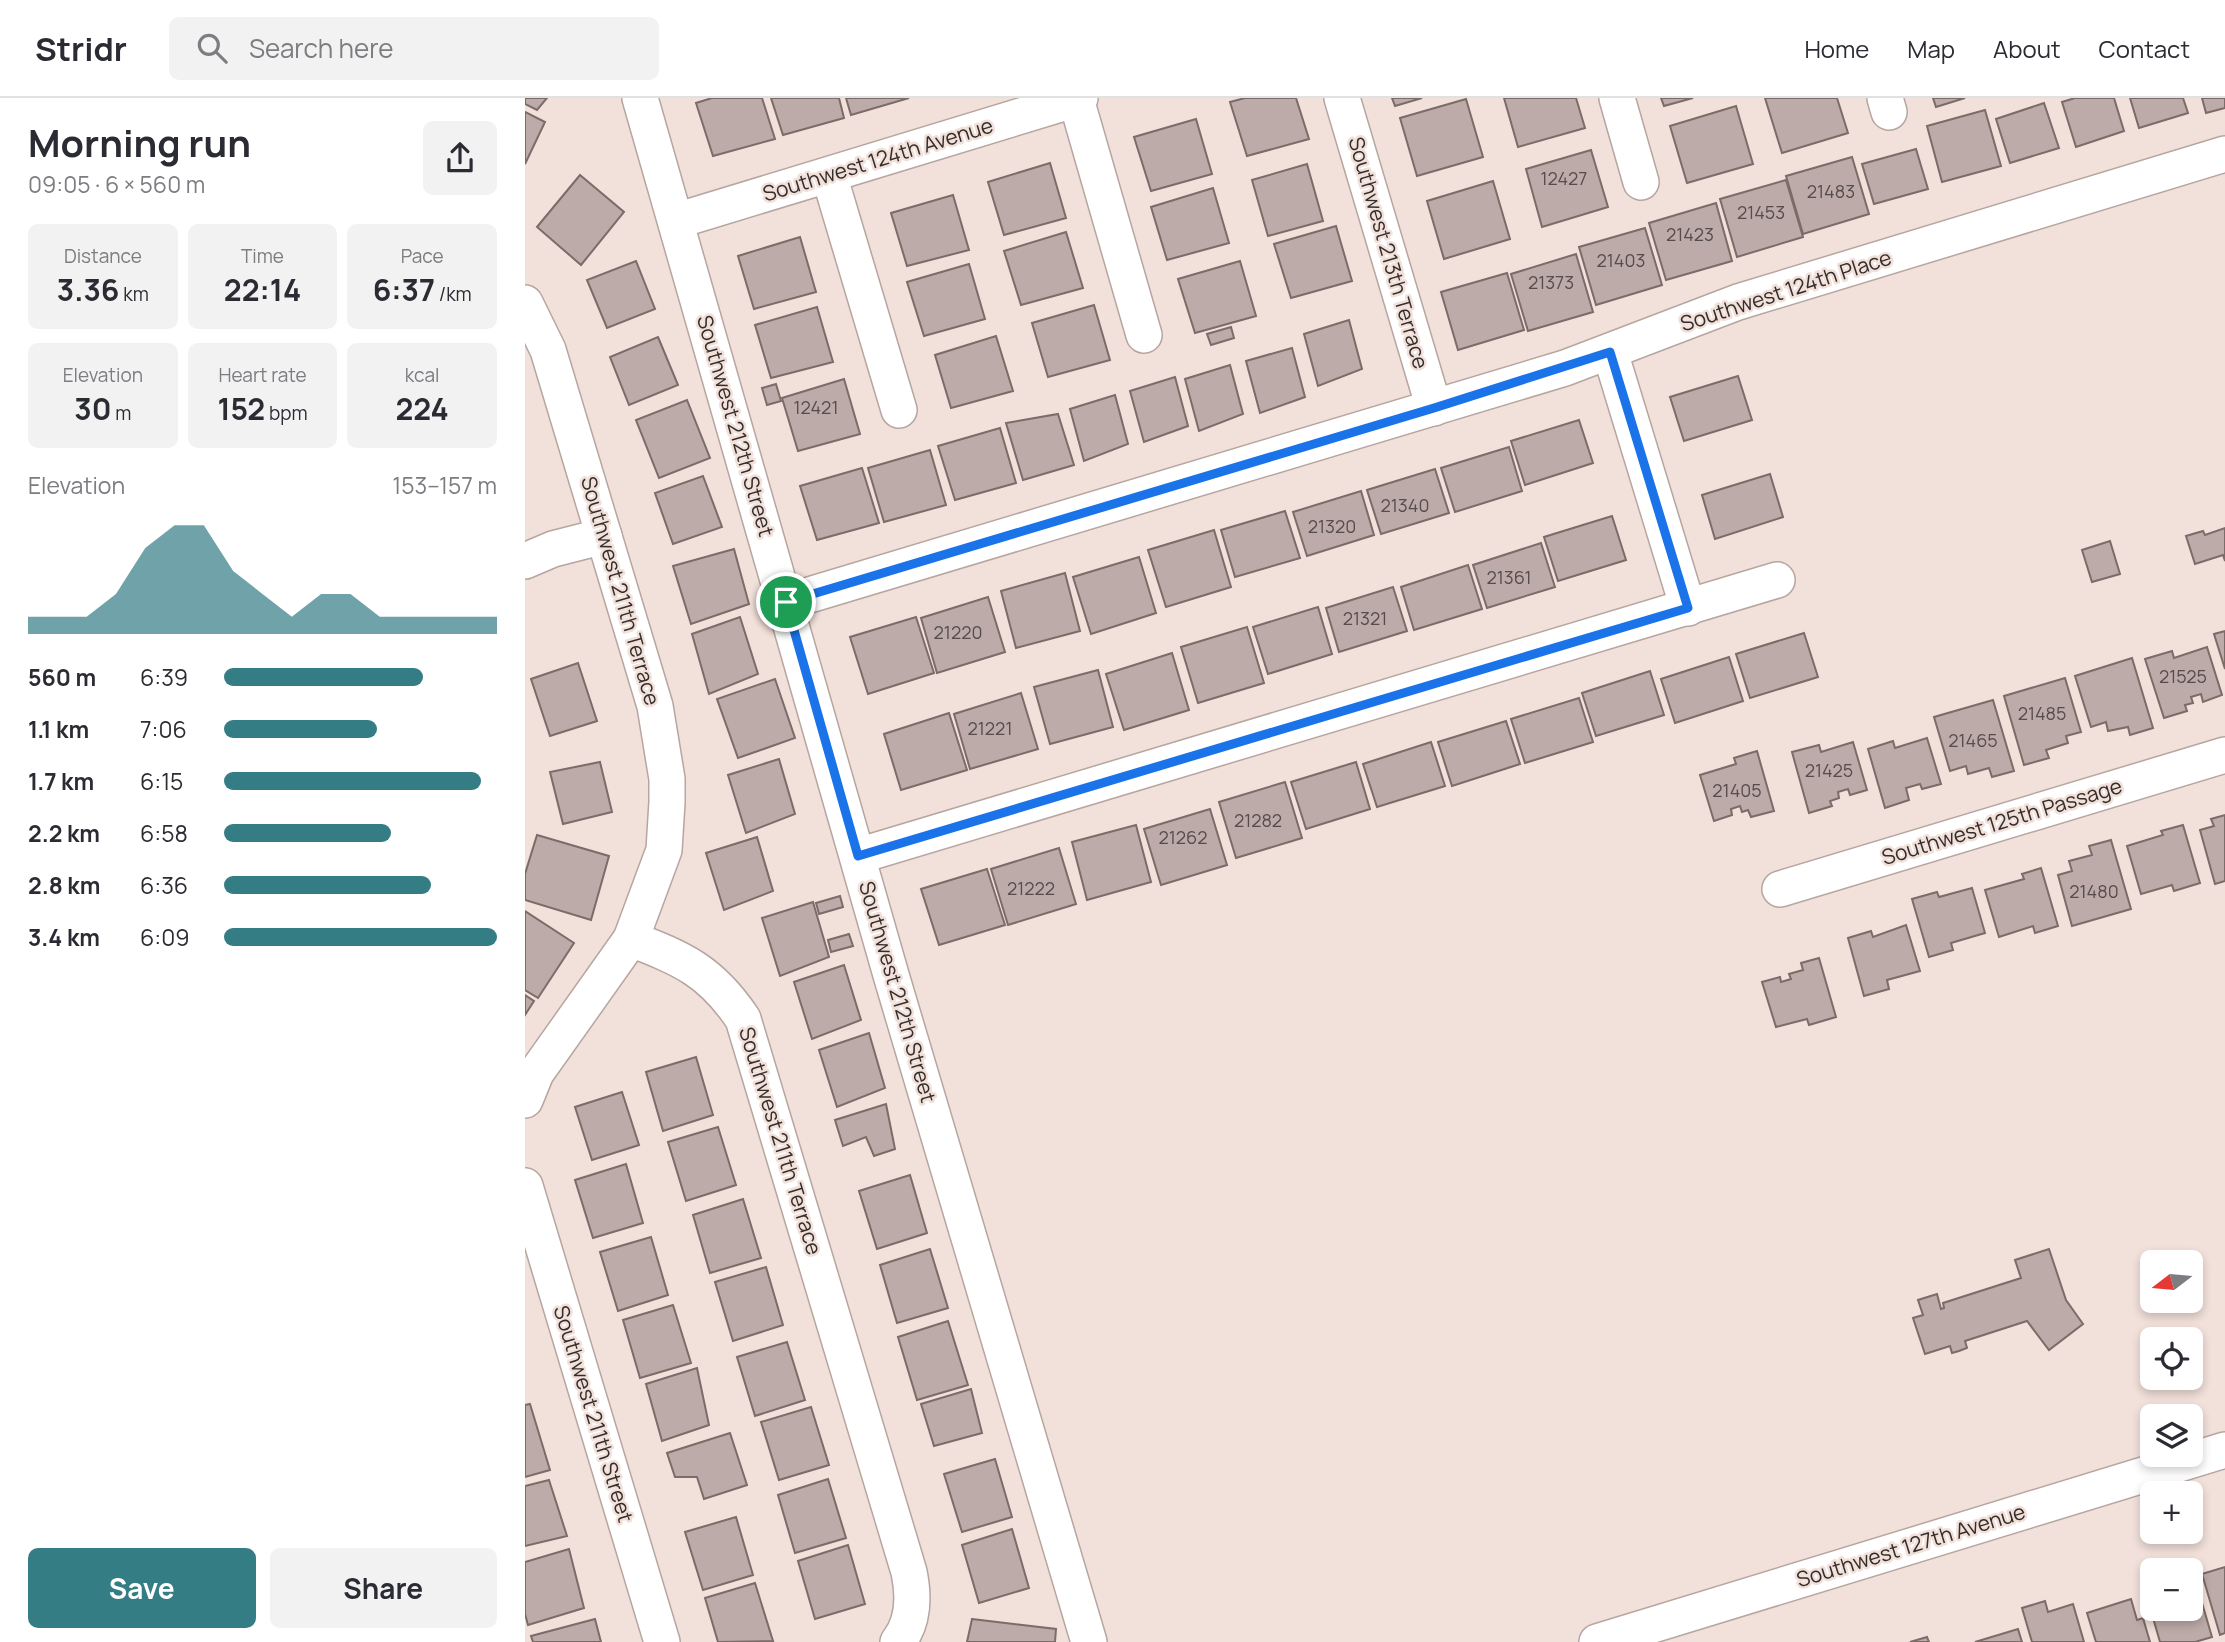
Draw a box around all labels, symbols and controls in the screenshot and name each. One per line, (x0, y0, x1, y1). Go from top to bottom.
search box (169, 17, 659, 80)
text: Stridr (35, 26, 127, 71)
icon: search (193, 29, 231, 67)
text: Search here (249, 30, 393, 66)
text: Home (1804, 32, 1869, 65)
text: Map (1907, 32, 1955, 65)
text: About (1993, 32, 2061, 65)
text: Contact (2099, 32, 2190, 65)
street label: Southwest 124th Avenue (759, 111, 996, 207)
text: Morning run (28, 116, 251, 168)
button: share (423, 121, 497, 195)
street label: Southwest 213th Terrace (1342, 133, 1436, 372)
house number: 12427 (1541, 166, 1587, 190)
text: 09:05 · 6 × 560 m (28, 168, 205, 200)
house number: 21483 (1807, 179, 1855, 203)
house number: 21453 (1737, 200, 1785, 224)
house number: 21423 (1666, 222, 1714, 246)
text: Distance (64, 243, 142, 269)
text: Time (241, 243, 284, 269)
text: Pace (401, 243, 444, 269)
street label: Southwest 124th Place (1677, 243, 1895, 337)
house number: 21403 (1597, 248, 1645, 272)
text: 3.36 (57, 269, 119, 310)
text: 22:14 (224, 269, 301, 310)
text: 6:37 (373, 269, 435, 310)
house number: 21373 (1528, 270, 1574, 294)
text: km (119, 281, 149, 307)
text: /km (435, 281, 472, 307)
street label: Southwest 212th Street (691, 312, 781, 540)
text: Elevation (63, 362, 143, 388)
text: Heart rate (218, 362, 307, 388)
text: kcal (405, 362, 440, 388)
text: 30 (74, 388, 111, 429)
text: 152 (217, 388, 265, 429)
text: 224 (395, 388, 449, 429)
house number: 12421 (794, 395, 838, 419)
text: m (111, 400, 131, 426)
text: bpm (265, 400, 308, 426)
text: Elevation (28, 469, 125, 501)
text: 153–157 m (392, 469, 497, 501)
street label: Southwest 211th Terrace (575, 473, 667, 708)
house number: 21340 (1381, 493, 1429, 517)
house number: 21320 (1308, 514, 1356, 538)
house number: 21361 (1486, 565, 1532, 589)
pin (756, 572, 816, 632)
icon: arrive (767, 583, 805, 621)
house number: 21321 (1343, 606, 1387, 630)
house number: 21220 (934, 620, 982, 644)
text: 560 m (28, 661, 96, 693)
text: 6:39 (140, 661, 188, 693)
house number: 21525 (2159, 664, 2207, 688)
house number: 21485 (2018, 701, 2066, 725)
text: 1.1 km (28, 713, 89, 745)
text: 7:06 (140, 713, 187, 745)
house number: 21221 (968, 716, 1012, 740)
house number: 21465 (1948, 728, 1998, 752)
house number: 21425 (1805, 758, 1853, 782)
text: 1.7 km (28, 765, 94, 797)
text: 6:15 (140, 765, 183, 797)
street label: Southwest 125th Passage (1878, 771, 2125, 871)
house number: 21405 (1712, 778, 1762, 802)
house number: 21282 (1234, 808, 1282, 832)
text: 2.2 km (28, 817, 100, 849)
text: 6:58 (140, 817, 188, 849)
house number: 21262 (1159, 825, 1207, 849)
text: 2.8 km (28, 869, 100, 901)
text: 6:36 (140, 869, 188, 901)
house number: 21222 (1007, 876, 1055, 900)
street label: Southwest 212th Street (853, 878, 943, 1106)
house number: 21480 (2069, 879, 2119, 903)
text: 3.4 km (28, 921, 100, 953)
text: 6:09 (140, 921, 189, 953)
street label: Southwest 211th Terrace (733, 1023, 829, 1258)
north arrow (2140, 1250, 2203, 1312)
map controls (2140, 1250, 2203, 1621)
street label: Southwest 211th Street (548, 1302, 640, 1526)
button: locate (2140, 1327, 2203, 1390)
button: layers (2140, 1404, 2203, 1467)
button: + (2140, 1481, 2203, 1544)
street label: Southwest 127th Avenue (1793, 1497, 2029, 1593)
button: Save (28, 1548, 256, 1628)
button: Share (270, 1548, 497, 1628)
button: − (2140, 1558, 2203, 1621)

